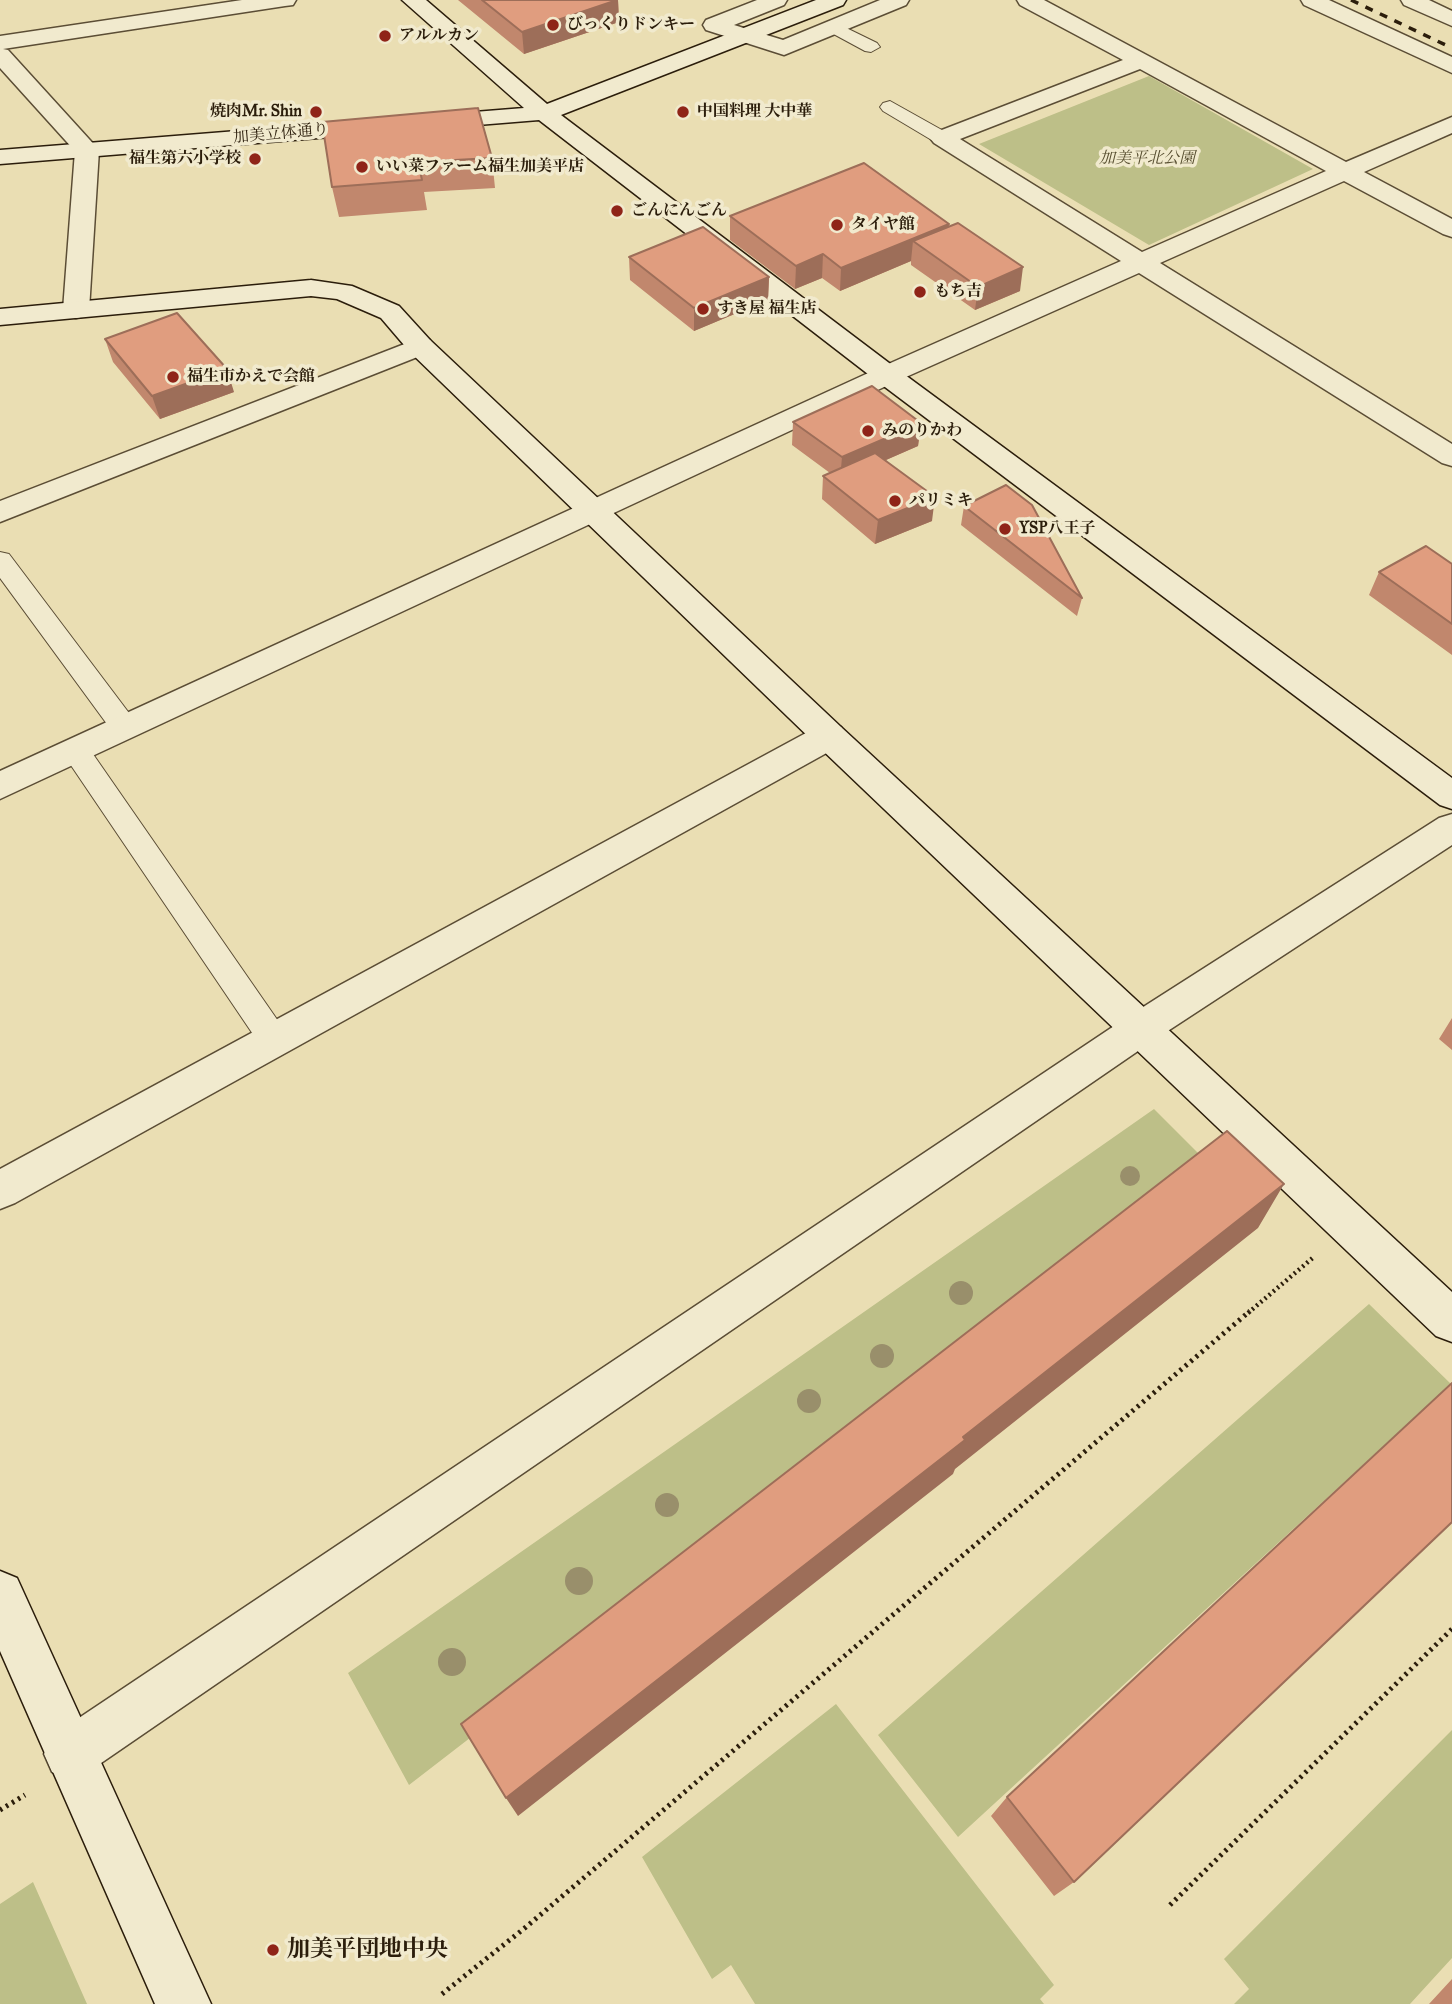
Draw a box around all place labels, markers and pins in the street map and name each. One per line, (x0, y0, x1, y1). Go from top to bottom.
place label: びっくりドンキー (567, 15, 695, 35)
marker: びっくりドンキー (545, 17, 561, 33)
place label: アルルカン (399, 26, 479, 46)
marker: アルルカン (377, 28, 393, 44)
place label: 焼肉Mr. Shin (210, 102, 302, 122)
place label: 中国料理 大中華 (697, 102, 812, 122)
marker: 焼肉Mr. Shin (308, 104, 324, 120)
marker: 中国料理 大中華 (675, 104, 691, 120)
place label: 福生第六小学校 (129, 149, 241, 169)
marker: 福生第六小学校 (247, 151, 263, 167)
place label: いい菜ファーム福生加美平店 (376, 157, 584, 177)
marker: いい菜ファーム福生加美平店 (354, 159, 370, 175)
place label: ごんにんごん (631, 201, 727, 221)
marker: ごんにんごん (609, 203, 625, 219)
place label: タイヤ館 (851, 215, 915, 235)
marker: タイヤ館 (829, 217, 845, 233)
place label: もち吉 (934, 282, 982, 302)
marker: もち吉 (912, 284, 928, 300)
place label: すき屋 福生店 (717, 299, 816, 319)
marker: すき屋 福生店 (695, 301, 711, 317)
place label: 福生市かえで会館 (187, 367, 315, 387)
marker: 福生市かえで会館 (165, 369, 181, 385)
place label: みのりかわ (882, 421, 962, 441)
marker: みのりかわ (860, 423, 876, 439)
place label: パリミキ (909, 491, 973, 511)
marker: パリミキ (887, 493, 903, 509)
place label: YSP八王子 (1019, 519, 1095, 539)
marker: YSP八王子 (997, 521, 1013, 537)
place label: 加美平団地中央 (287, 1936, 448, 1964)
marker: 加美平団地中央 (265, 1942, 281, 1958)

